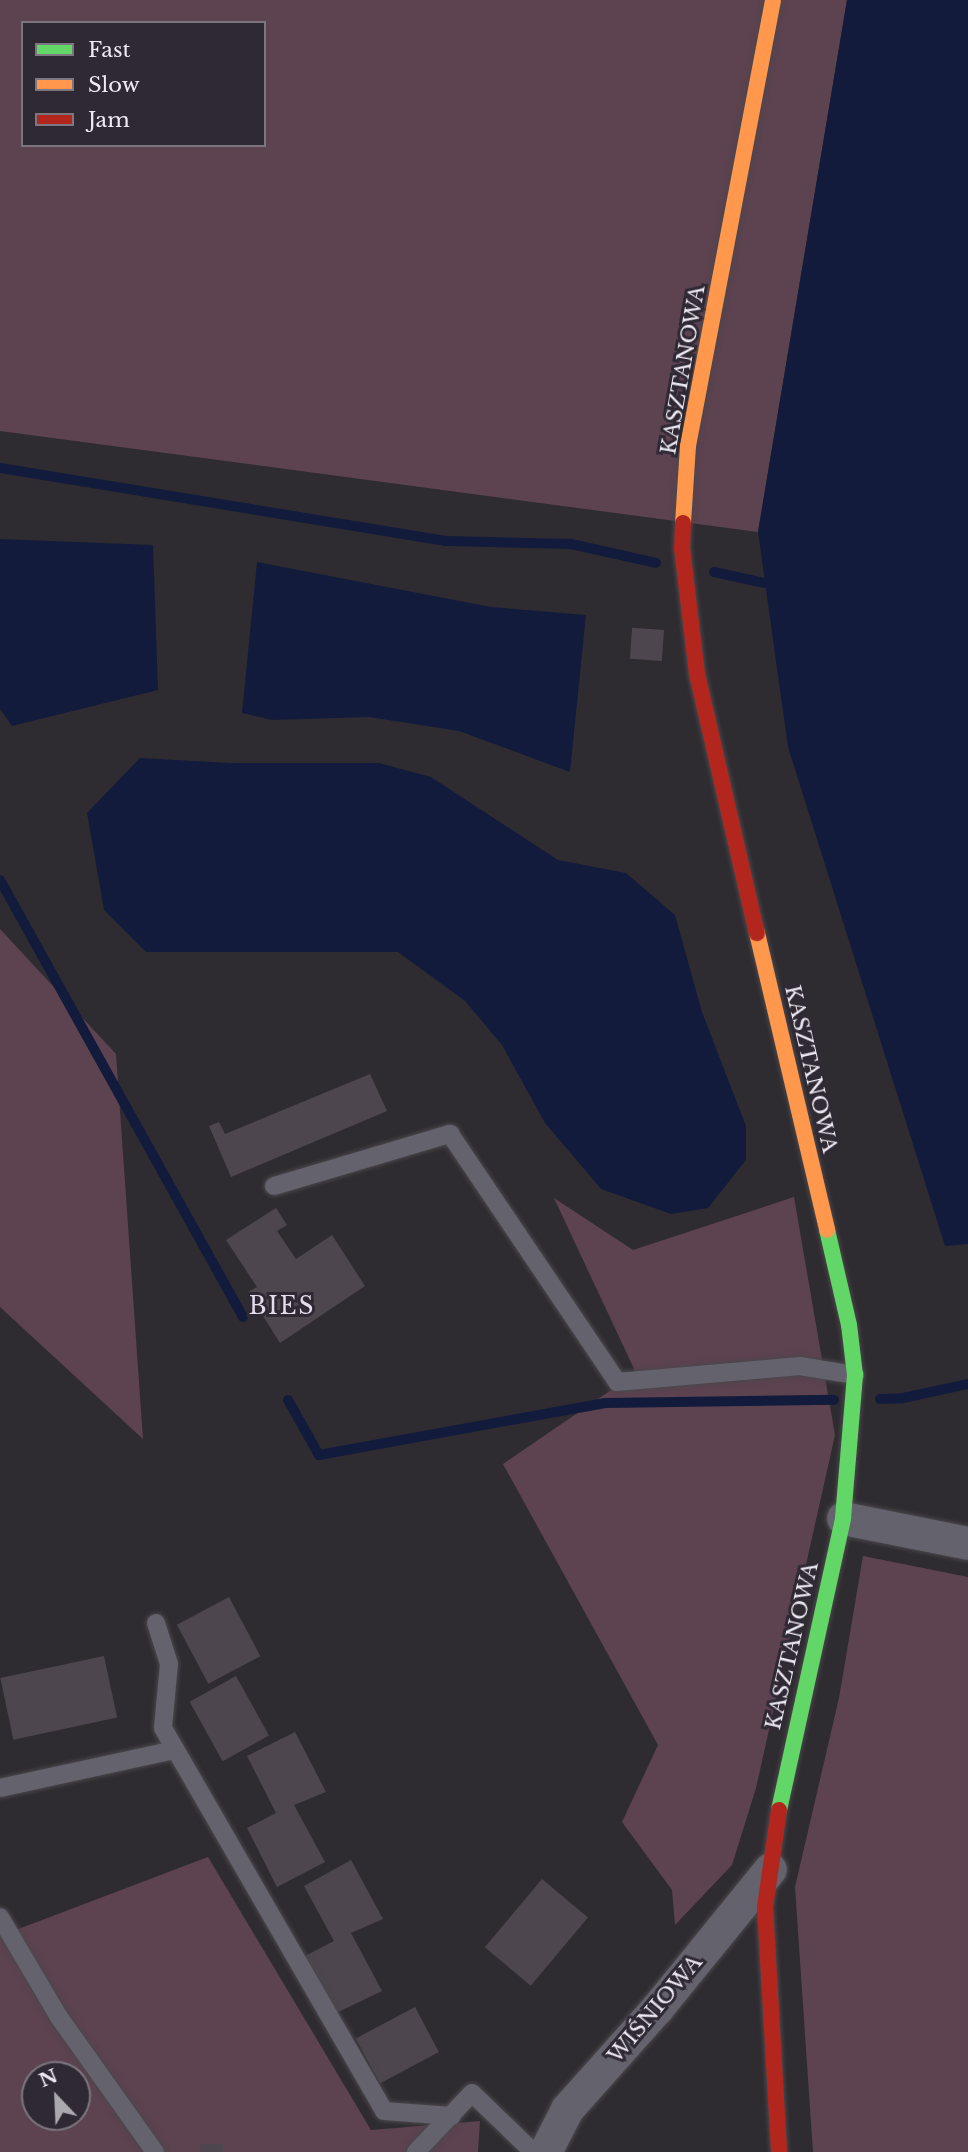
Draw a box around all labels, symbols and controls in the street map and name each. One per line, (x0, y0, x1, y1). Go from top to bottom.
legend (21, 21, 266, 147)
text: Fast (88, 37, 130, 63)
text: Slow (88, 72, 140, 98)
text: Jam (88, 107, 130, 133)
street label: KASZTANOWA (656, 284, 710, 456)
street label: KASZTANOWA (779, 983, 843, 1155)
district label: BIES (249, 1292, 315, 1320)
street label: KASZTANOWA (760, 1560, 824, 1732)
street label: WIŚNIOWA (603, 1950, 707, 2068)
north arrow (21, 2061, 91, 2131)
text: N (36, 2064, 61, 2092)

